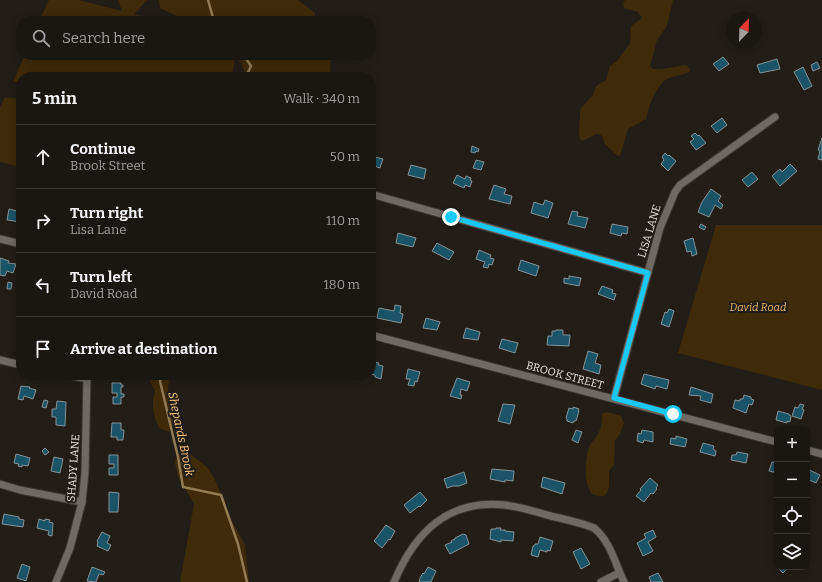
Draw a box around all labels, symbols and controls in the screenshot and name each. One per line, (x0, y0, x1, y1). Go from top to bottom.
north arrow (726, 12, 762, 48)
search box (16, 16, 376, 60)
icon: search (30, 27, 52, 49)
text: Search here (62, 29, 145, 47)
text: 5 min (32, 88, 77, 109)
text: Walk · 340 m (283, 91, 360, 106)
text: Continue (70, 140, 136, 158)
icon: ahead (32, 146, 54, 168)
text: 50 m (330, 149, 360, 164)
text: Brook Street (70, 158, 145, 173)
street label: LISA LANE (635, 203, 664, 259)
text: Turn right (70, 204, 143, 222)
route end (442, 208, 460, 226)
icon: right (32, 210, 54, 232)
text: 110 m (326, 213, 360, 228)
text: Lisa Lane (70, 222, 126, 237)
text: Turn left (70, 268, 132, 286)
icon: left (32, 274, 54, 296)
text: 180 m (324, 277, 360, 292)
text: David Road (70, 286, 137, 301)
park label: David Road (729, 301, 787, 314)
icon: arrive (32, 338, 54, 360)
text: Arrive at destination (70, 340, 217, 358)
street label: BROOK STREET (525, 359, 606, 392)
water label: Shepards Brook (165, 390, 197, 478)
route start (664, 405, 682, 423)
map controls (774, 426, 810, 570)
button: + (774, 426, 810, 462)
street label: SHADY LANE (65, 433, 82, 502)
button: − (774, 462, 810, 498)
button: locate (774, 498, 810, 534)
button: layers (774, 534, 810, 570)

